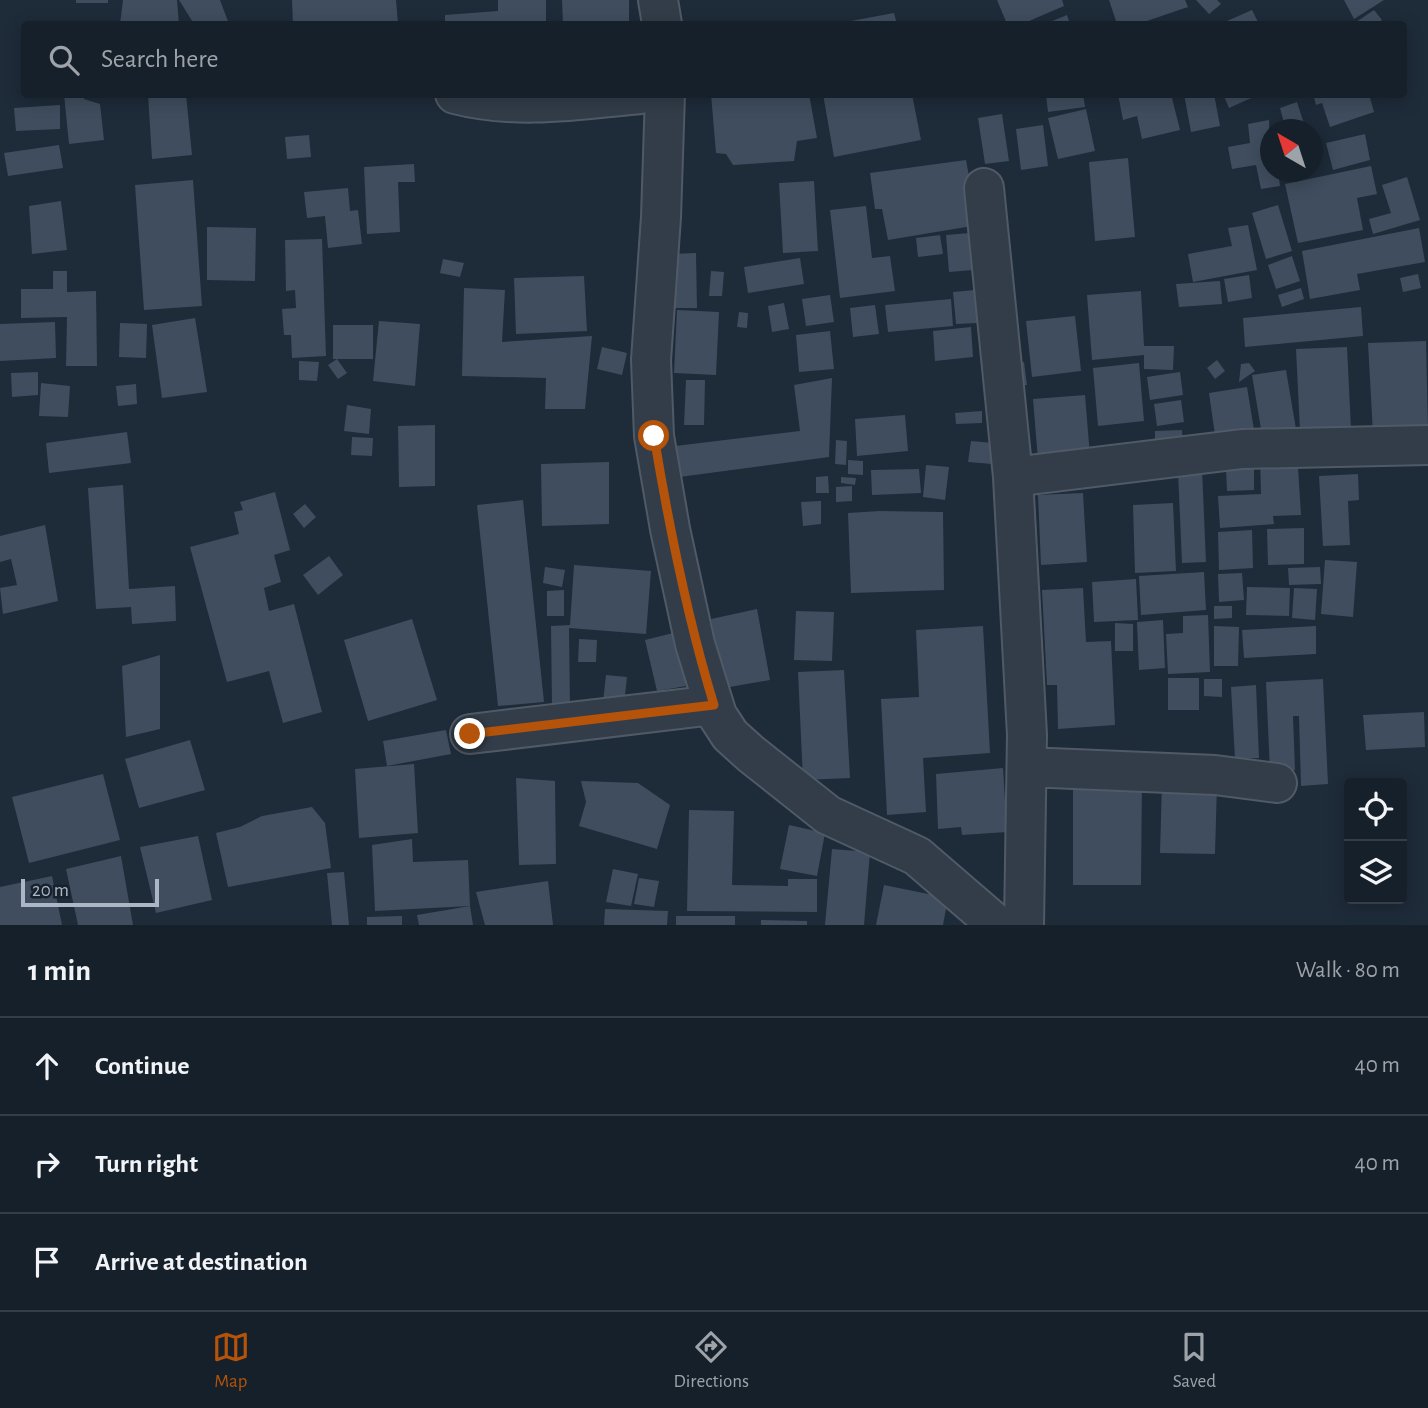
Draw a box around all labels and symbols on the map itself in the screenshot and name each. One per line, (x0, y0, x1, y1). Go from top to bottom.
north arrow (1260, 119, 1323, 182)
route start (638, 420, 669, 451)
route end (454, 718, 485, 749)
scale bar (21, 876, 159, 908)

